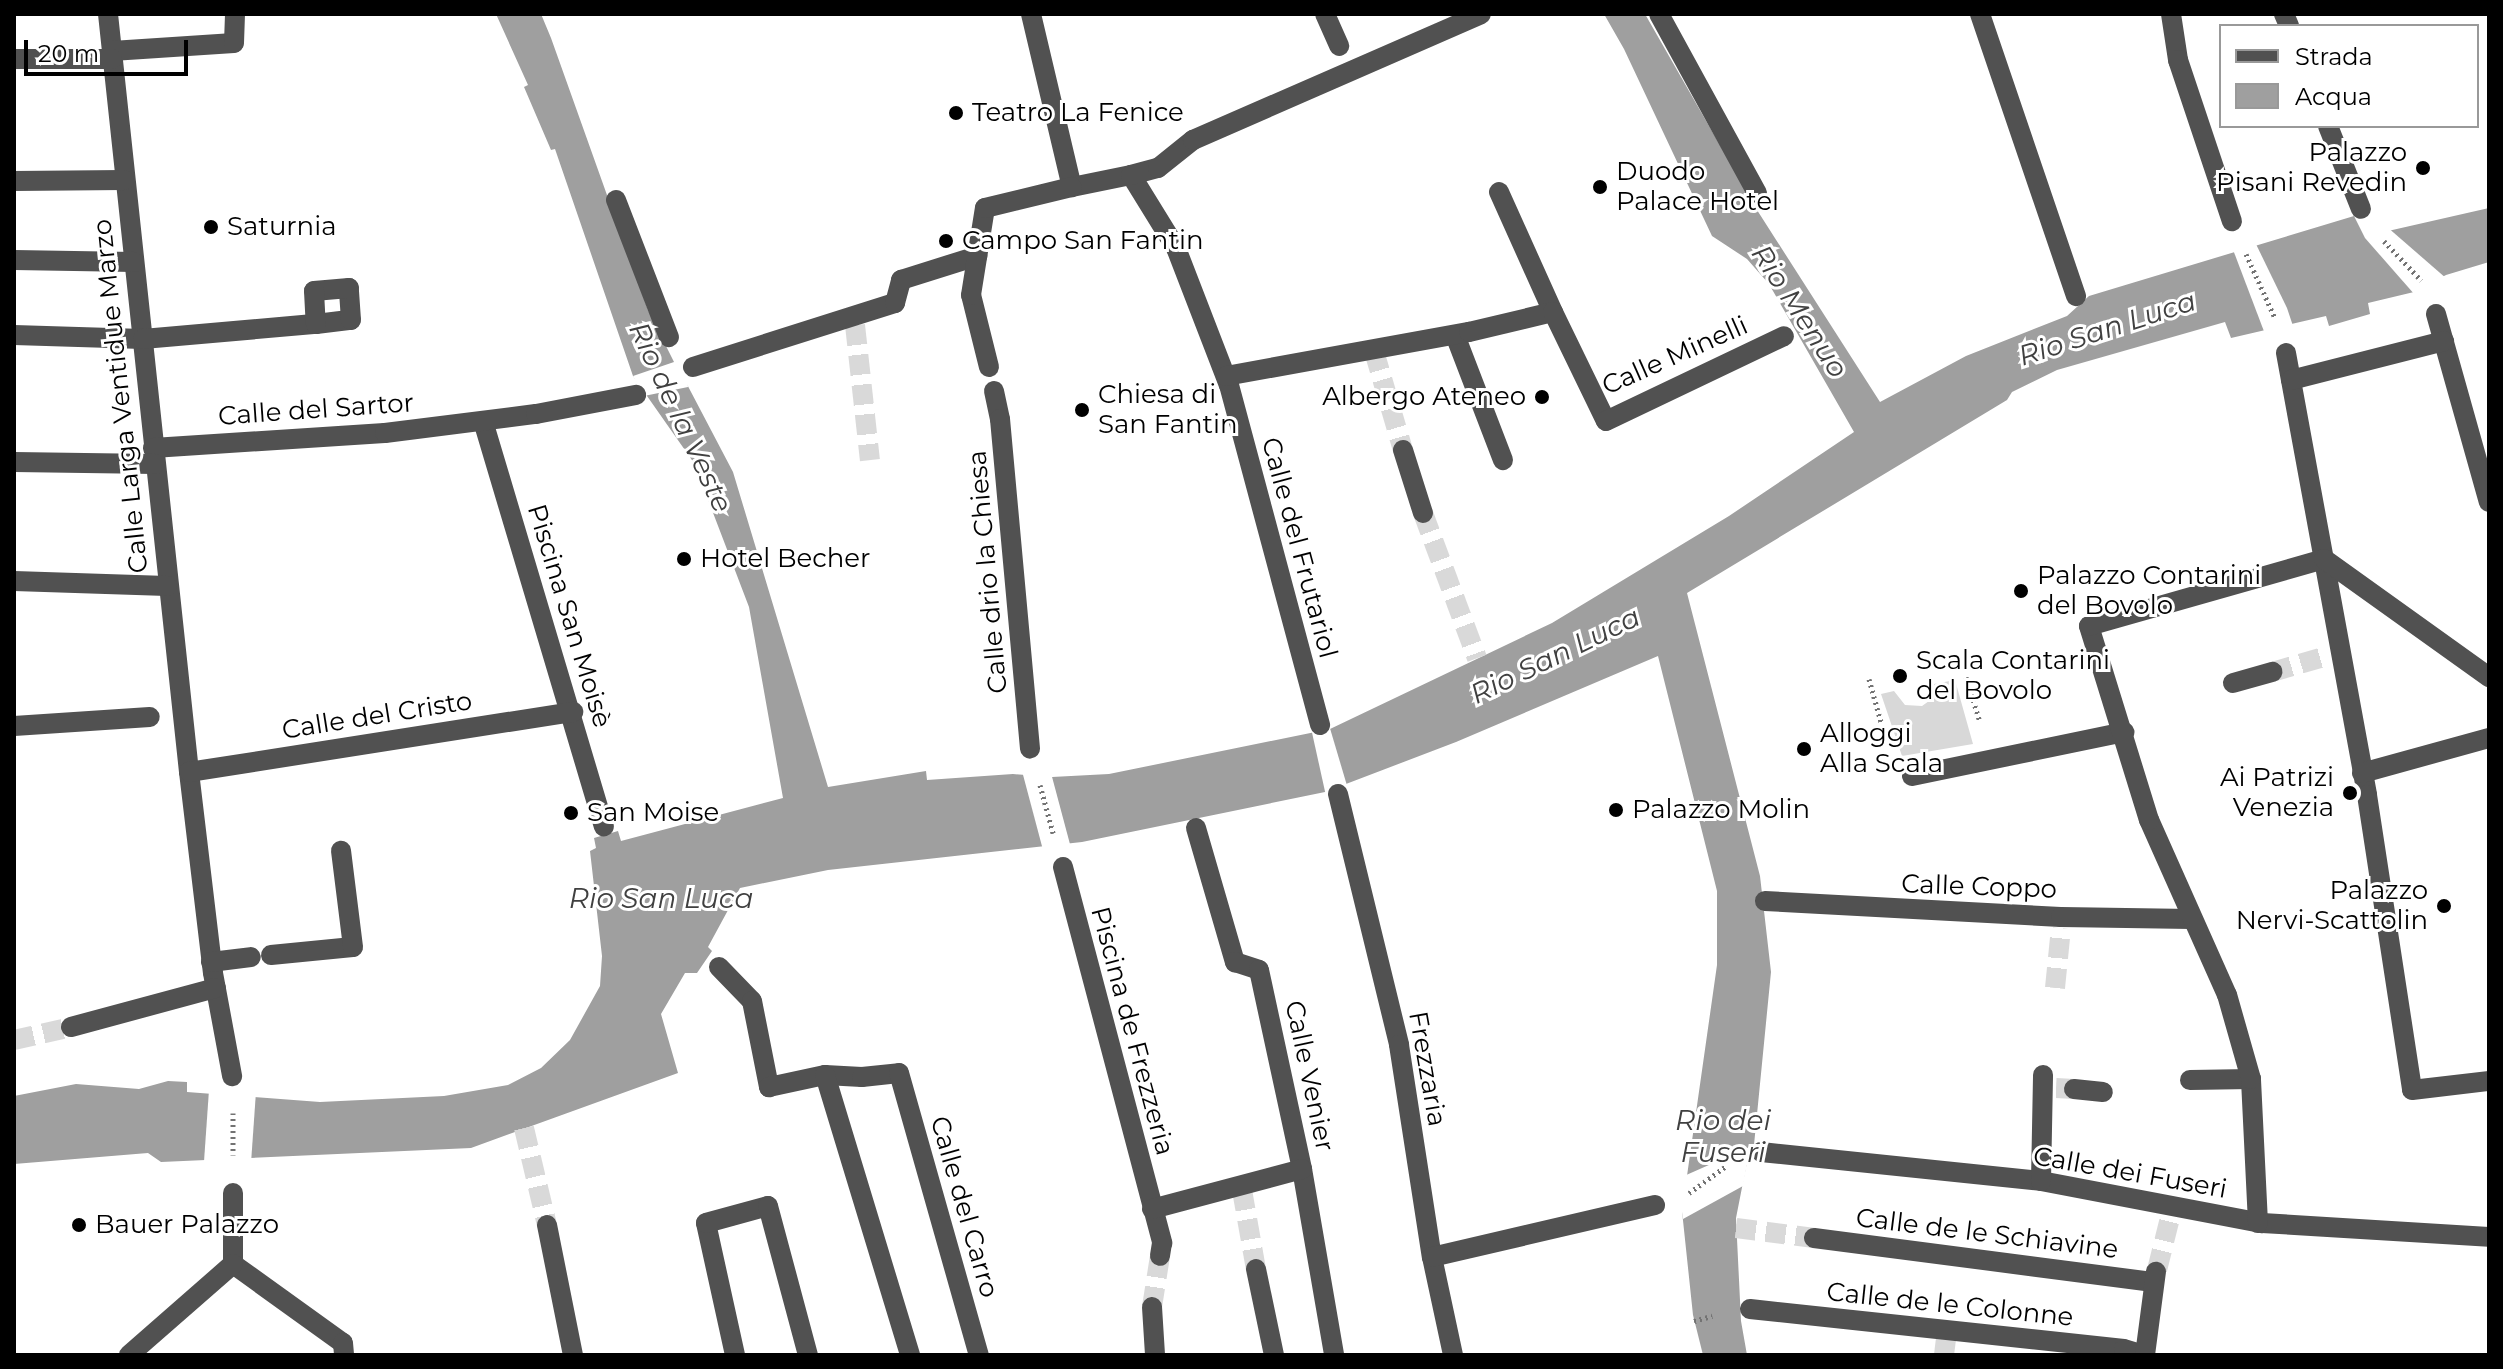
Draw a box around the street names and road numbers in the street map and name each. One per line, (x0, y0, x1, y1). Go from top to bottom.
street label: Calle Larga Ventidue Marzo (87, 217, 155, 575)
street label: Calle Minelli (1597, 310, 1753, 402)
street label: Calle del Sartor (217, 388, 415, 432)
street label: Calle del Frutariol (1255, 434, 1343, 662)
street label: Calle drio la Chiesa (962, 449, 1014, 695)
street label: Piscina San Moisè (520, 501, 618, 731)
street label: Calle del Cristo (280, 686, 474, 746)
street label: Calle Coppo (1901, 869, 2057, 905)
street label: Piscina de Frezzeria (1084, 903, 1180, 1159)
street label: Calle Venier (1278, 998, 1340, 1154)
street label: Frezzaria (1402, 1009, 1452, 1129)
street label: Calle del Carro (923, 1113, 1005, 1301)
street label: Calle dei Fuseri (2031, 1141, 2229, 1205)
street label: Calle de le Schiavine (1854, 1202, 2120, 1266)
street label: Calle de le Colonne (1825, 1277, 2075, 1333)

